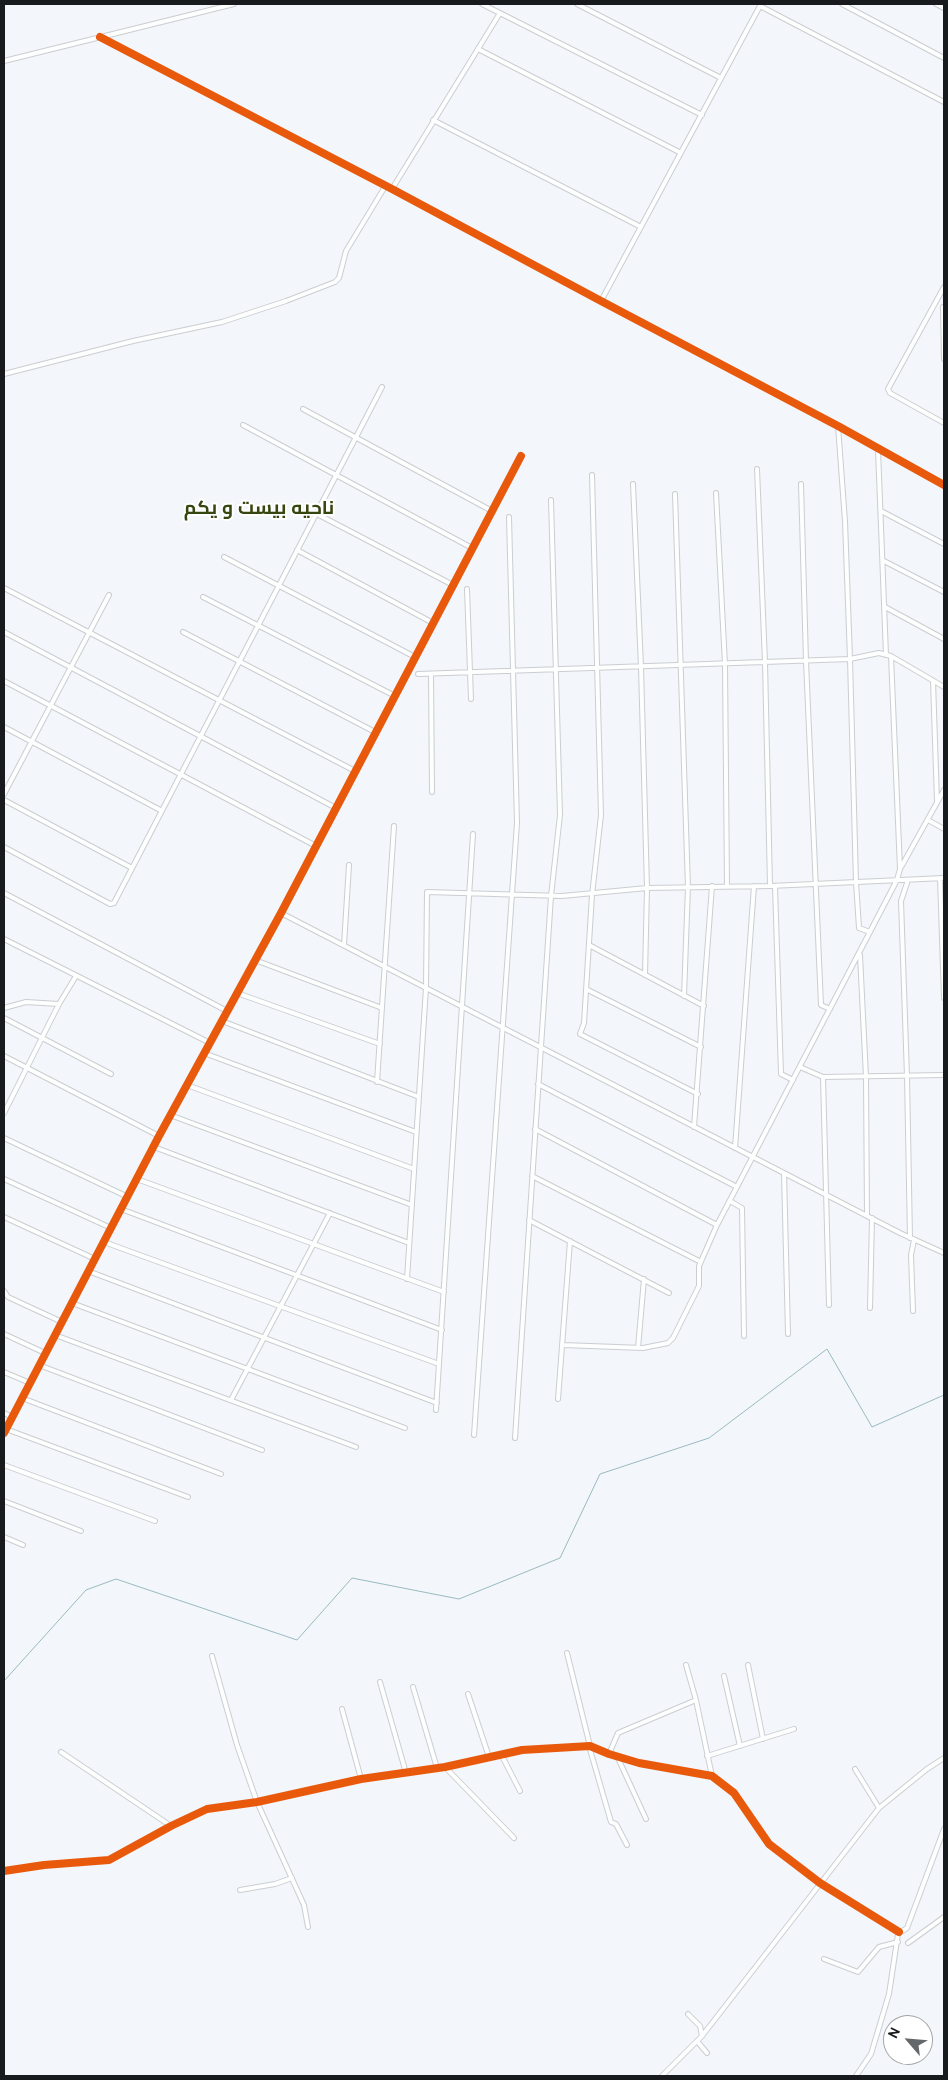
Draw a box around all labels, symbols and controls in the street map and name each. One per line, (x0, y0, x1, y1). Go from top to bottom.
district label: ناحیه بیست و یکم (184, 499, 334, 521)
north arrow (883, 2015, 933, 2065)
text: N (885, 2025, 905, 2042)

